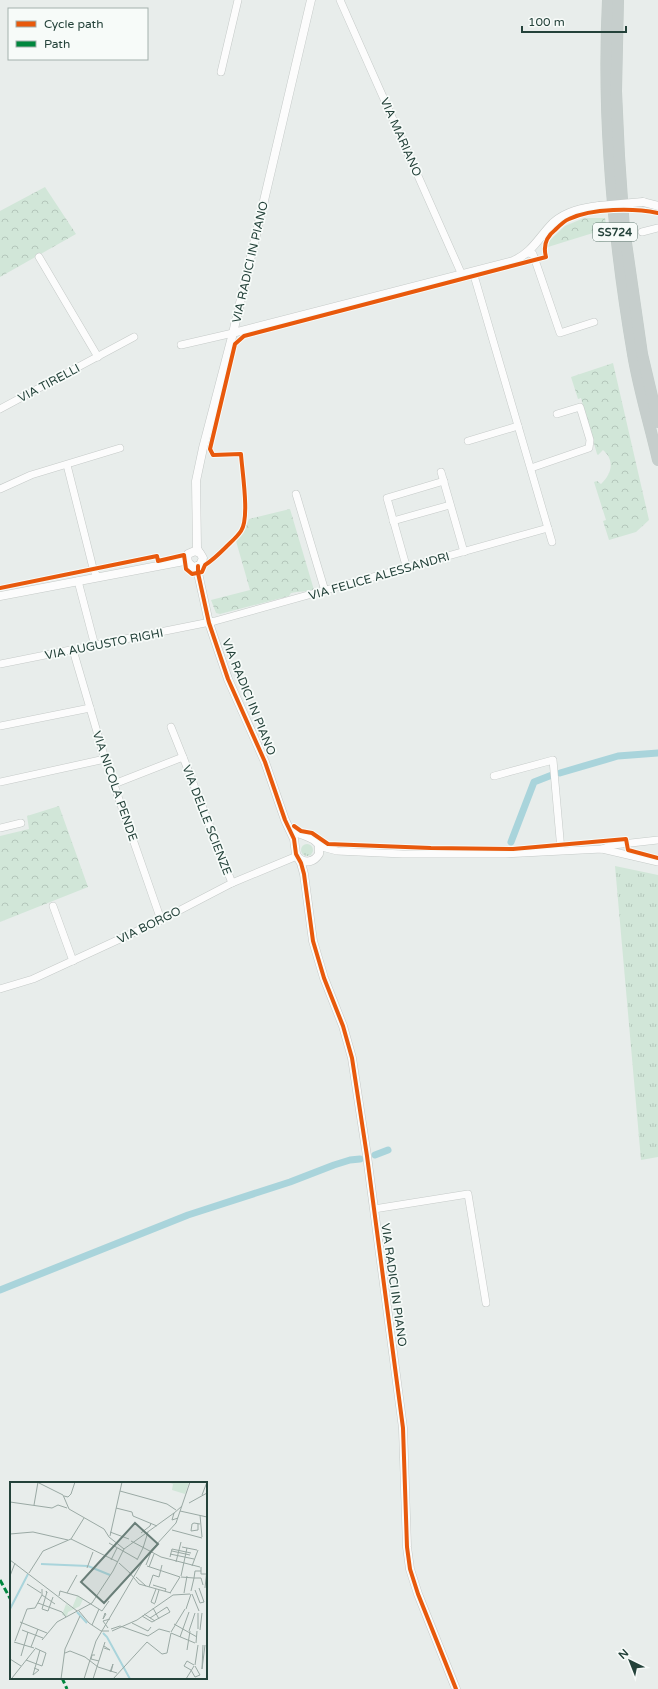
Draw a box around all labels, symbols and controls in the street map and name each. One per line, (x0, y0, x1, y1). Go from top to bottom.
legend (8, 8, 148, 60)
scale bar (522, 8, 626, 34)
text: 100 m (528, 15, 565, 29)
text: Cycle path (44, 17, 103, 31)
text: Path (44, 37, 70, 51)
street label: VIA MARIANO (377, 95, 425, 179)
street label: VIA RADICI IN PIANO (229, 199, 271, 324)
road number: SS724 (593, 223, 637, 241)
street label: VIA TIRELLI (16, 361, 82, 405)
street label: VIA FELICE ALESSANDRI (307, 549, 451, 603)
street label: VIA AUGUSTO RIGHI (44, 626, 164, 662)
street label: VIA RADICI IN PIANO (219, 637, 279, 758)
street label: VIA NICOLA PENDE (90, 729, 141, 843)
street label: VIA DELLE SCIENZE (180, 763, 235, 877)
street label: VIA BORGO (115, 903, 183, 946)
street label: VIA RADICI IN PIANO (378, 1222, 410, 1348)
inset map (10, 1482, 207, 1679)
north arrow (610, 1641, 650, 1681)
text: N (616, 1646, 631, 1662)

